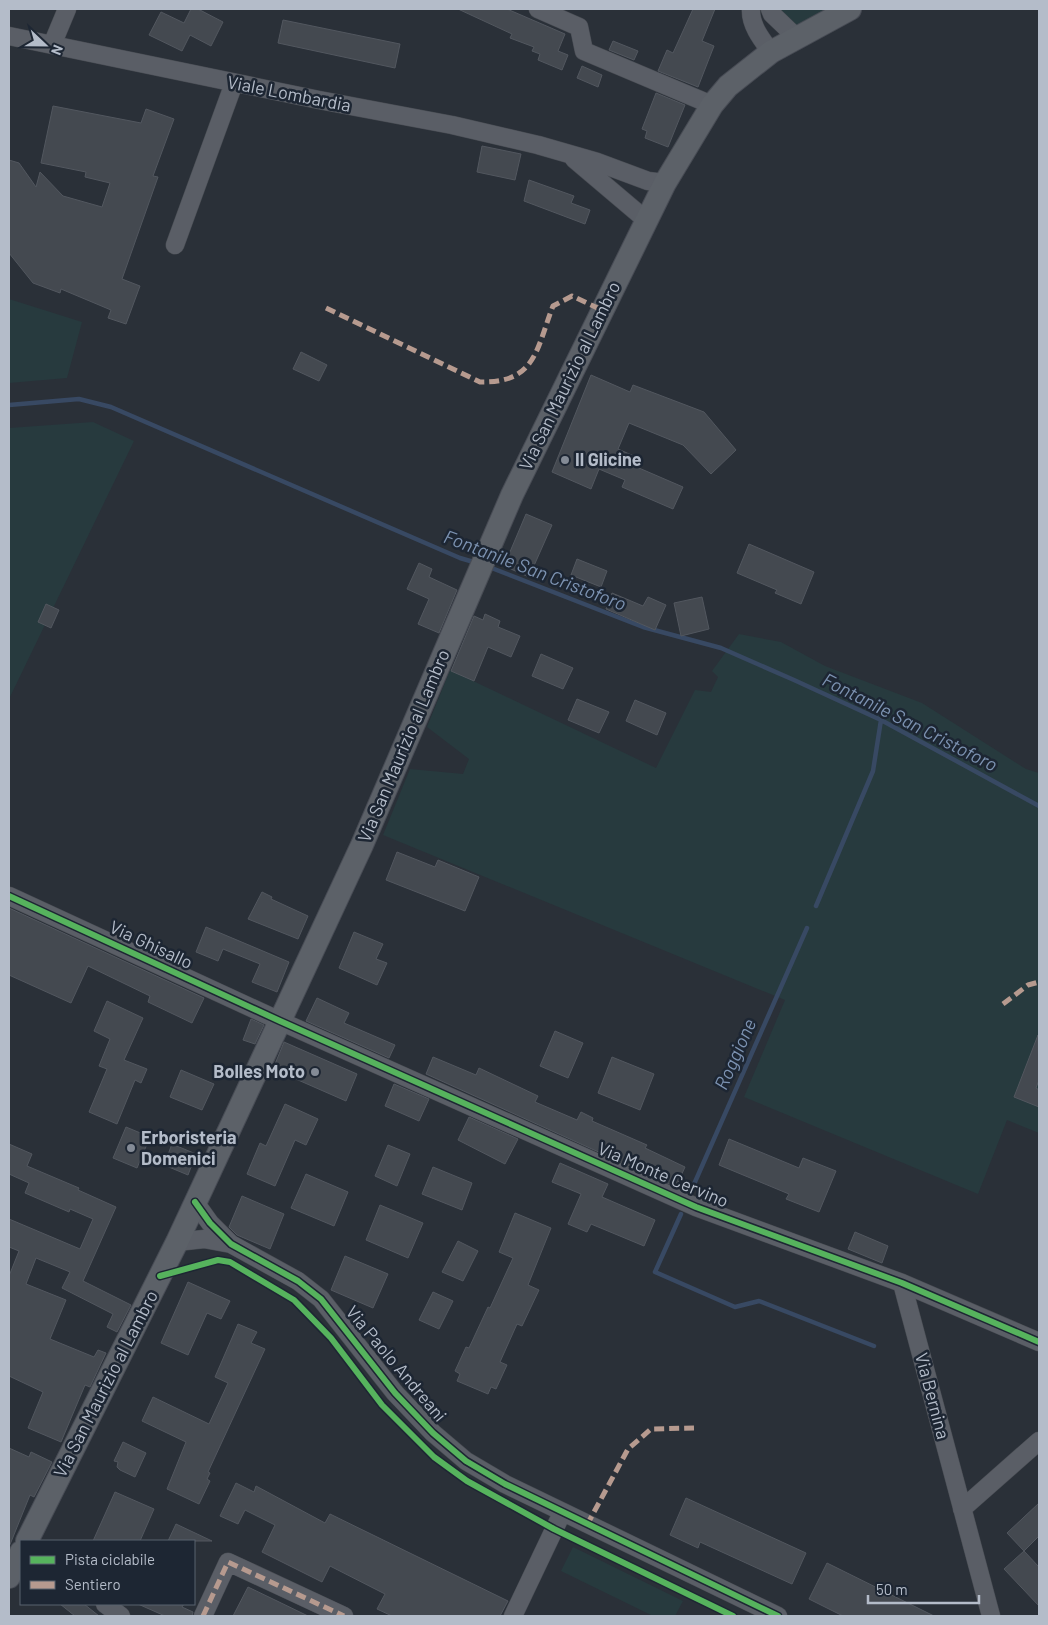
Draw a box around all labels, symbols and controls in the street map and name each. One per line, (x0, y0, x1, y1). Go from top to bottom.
north arrow (20, 20, 70, 70)
text: N (48, 43, 67, 58)
street label: Viale Lombardia (225, 70, 353, 116)
street label: Via San Maurizio al Lambro (514, 278, 624, 473)
place label: Il Glicine (575, 448, 642, 470)
marker: Il Glicine (559, 454, 571, 466)
water label: Fontanile San Cristoforo (441, 524, 630, 615)
street label: Via San Maurizio al Lambro (352, 646, 454, 845)
water label: Fontanile San Cristoforo (819, 667, 1002, 776)
street label: Via Ghisallo (106, 915, 197, 973)
water label: Roggione (709, 1015, 760, 1093)
place label: Bolles Moto (213, 1060, 305, 1082)
marker: Bolles Moto (309, 1066, 321, 1078)
place label: Erboristeria Domenici (141, 1126, 237, 1169)
street label: Via Monte Cervino (595, 1137, 732, 1212)
marker: Erboristeria Domenici (125, 1142, 137, 1154)
street label: Via San Maurizio al Lambro (48, 1286, 162, 1481)
street label: Via Paolo Andreani (342, 1301, 452, 1426)
street label: Via Bernina (911, 1350, 955, 1441)
legend (20, 1540, 195, 1605)
text: Pista ciclabile (65, 1550, 155, 1568)
scale bar (868, 1572, 979, 1604)
text: Sentiero (65, 1575, 121, 1593)
text: 50 m (876, 1580, 908, 1598)

